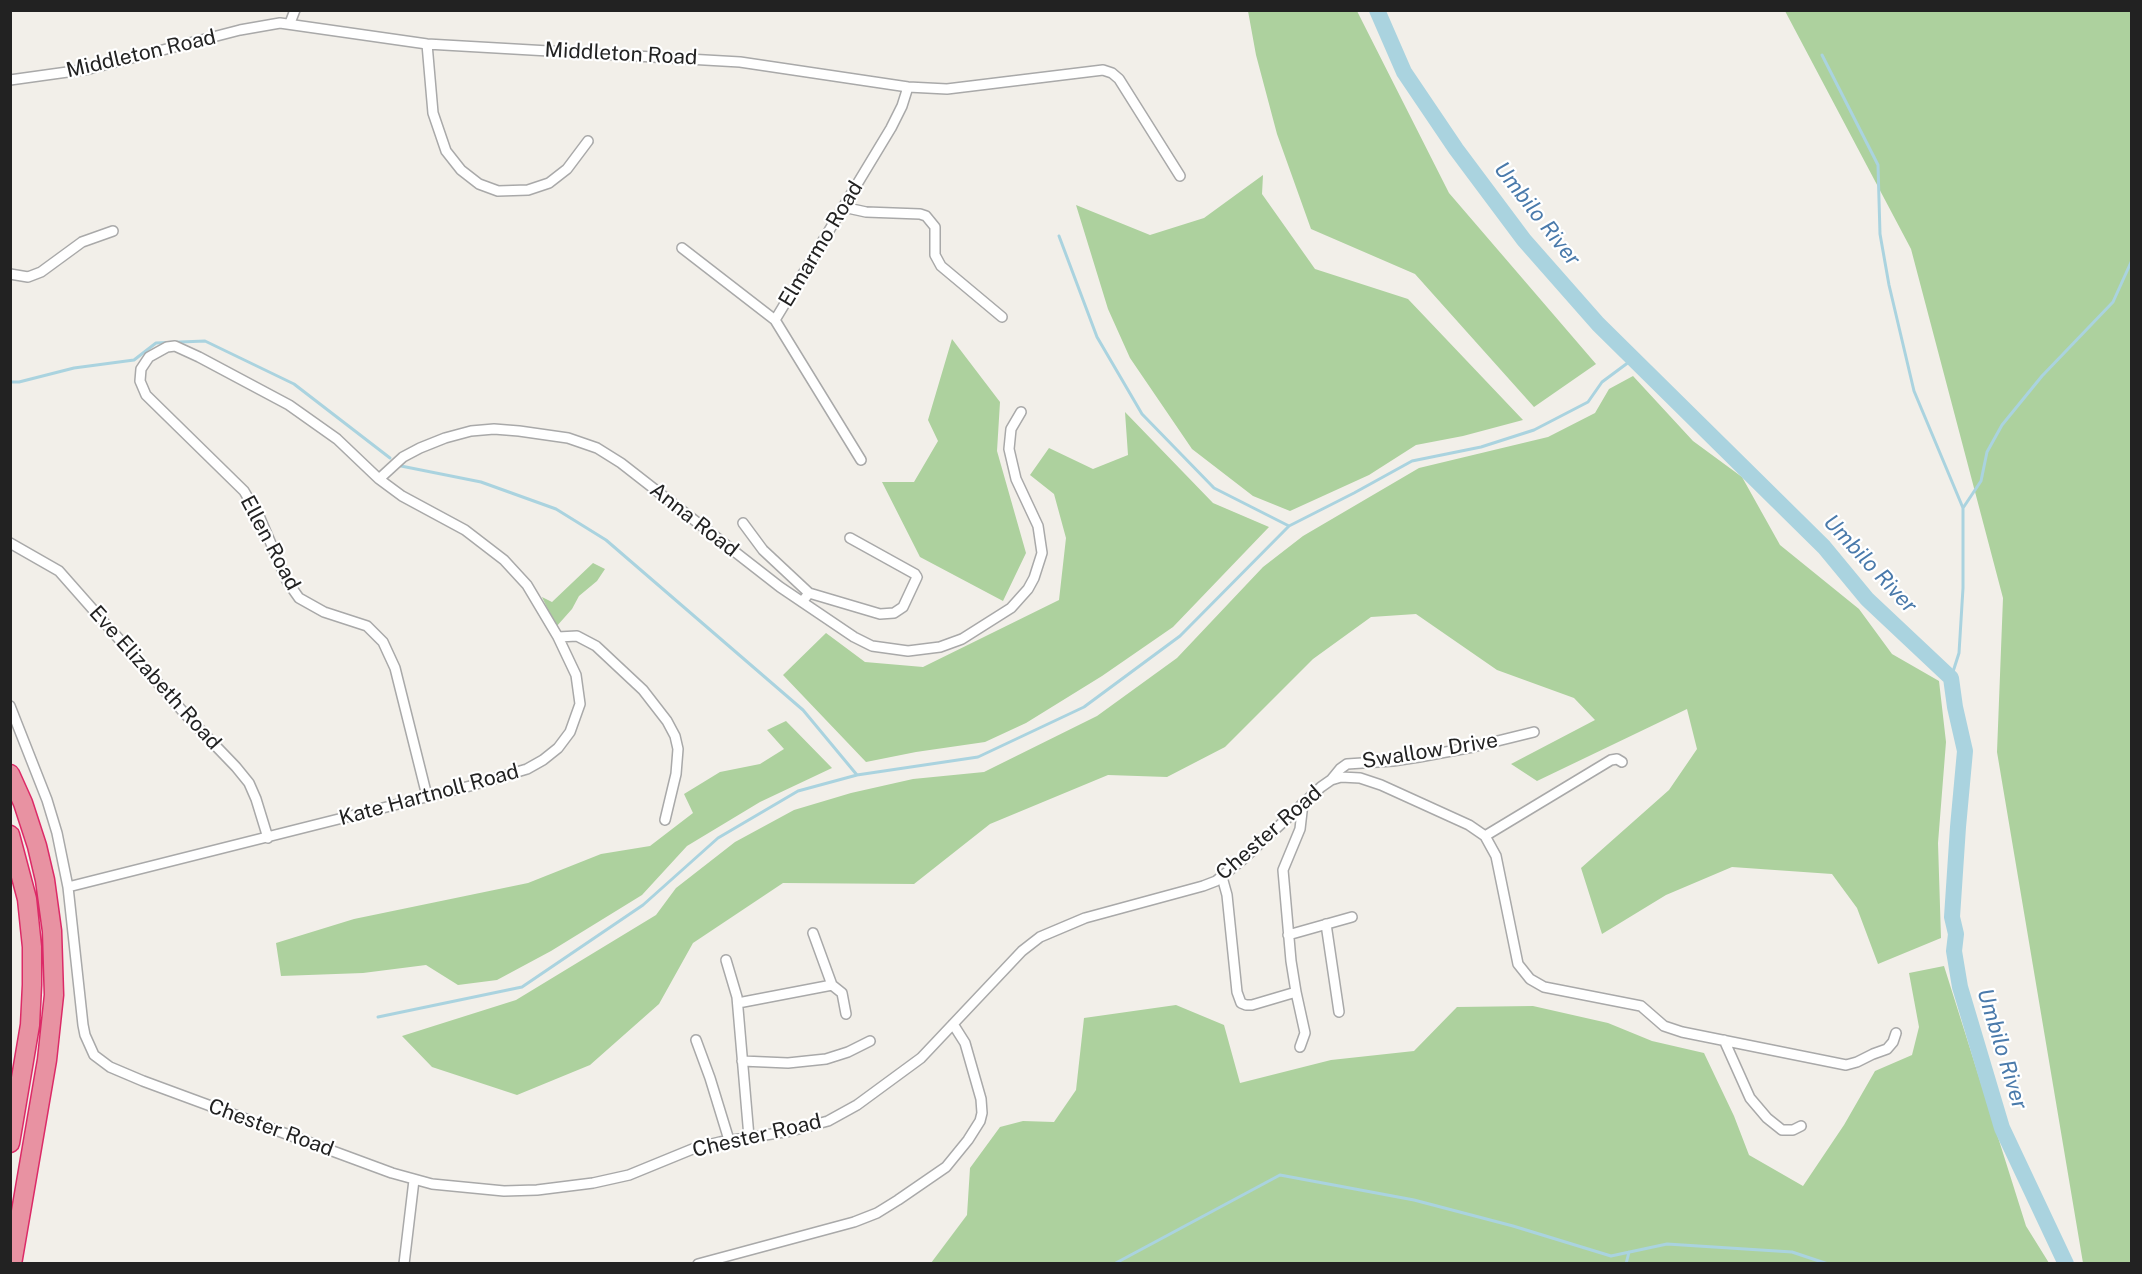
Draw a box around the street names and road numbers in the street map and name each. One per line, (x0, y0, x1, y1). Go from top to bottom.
street label: Middleton Road (64, 25, 218, 83)
street label: Middleton Road (544, 37, 698, 71)
street label: Elmarmo Road (774, 177, 868, 311)
street label: Anna Road (645, 478, 743, 562)
street label: Ellen Road (235, 491, 305, 595)
street label: Eve Elizabeth Road (84, 601, 226, 755)
street label: Swallow Drive (1360, 728, 1500, 774)
street label: Kate Hartnoll Road (336, 759, 522, 831)
street label: Chester Road (1211, 780, 1327, 886)
street label: Chester Road (205, 1094, 337, 1162)
street label: Chester Road (690, 1109, 824, 1163)

